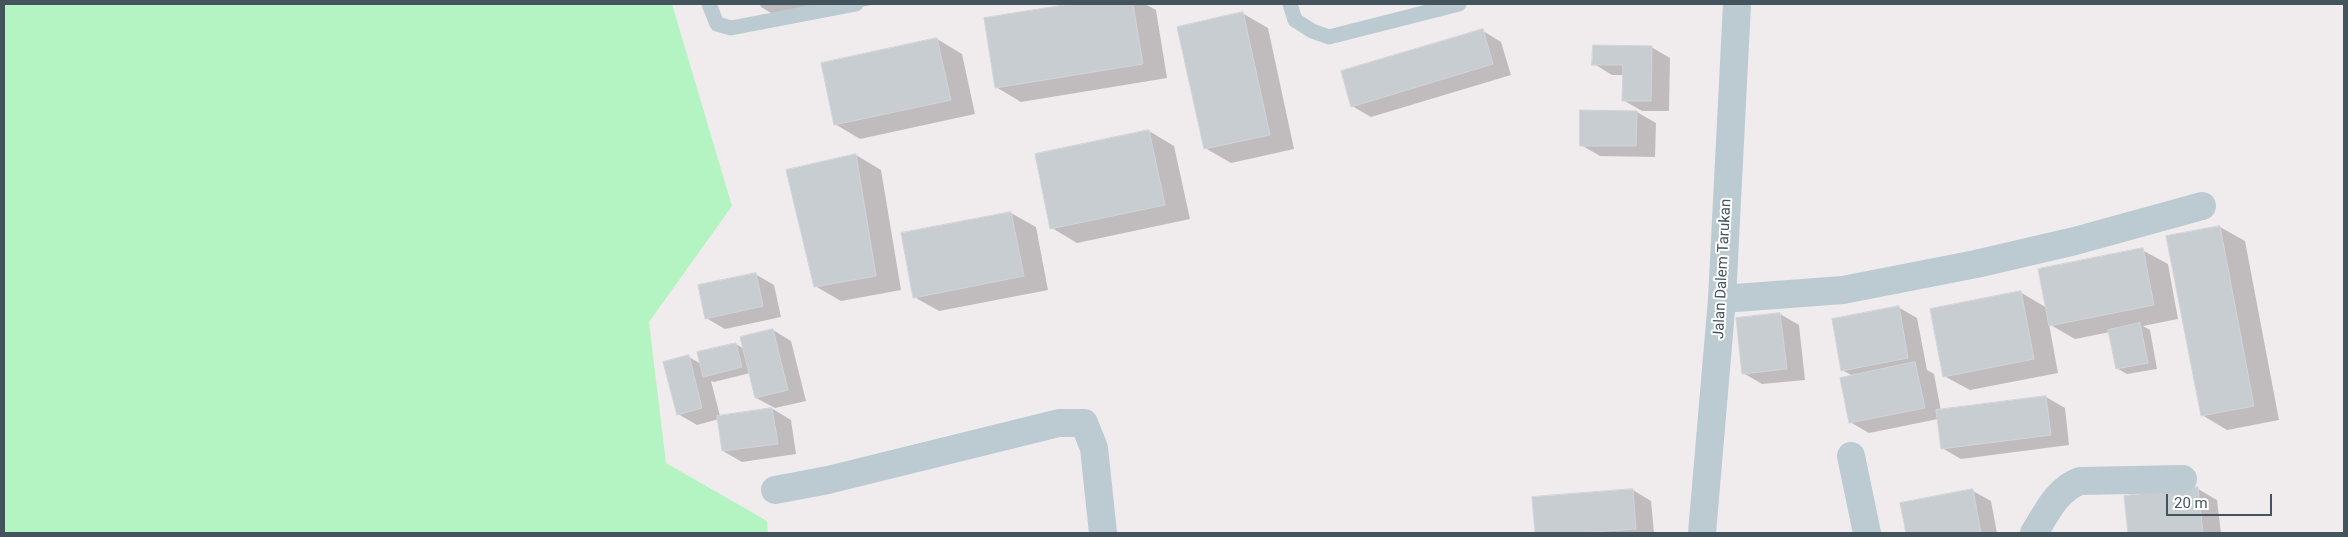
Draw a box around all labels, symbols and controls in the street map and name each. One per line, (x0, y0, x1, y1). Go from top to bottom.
street label: Jalan Dalem Tarukan (1710, 198, 1736, 340)
scale bar (2168, 484, 2274, 516)
text: 20 m (2174, 494, 2208, 512)

